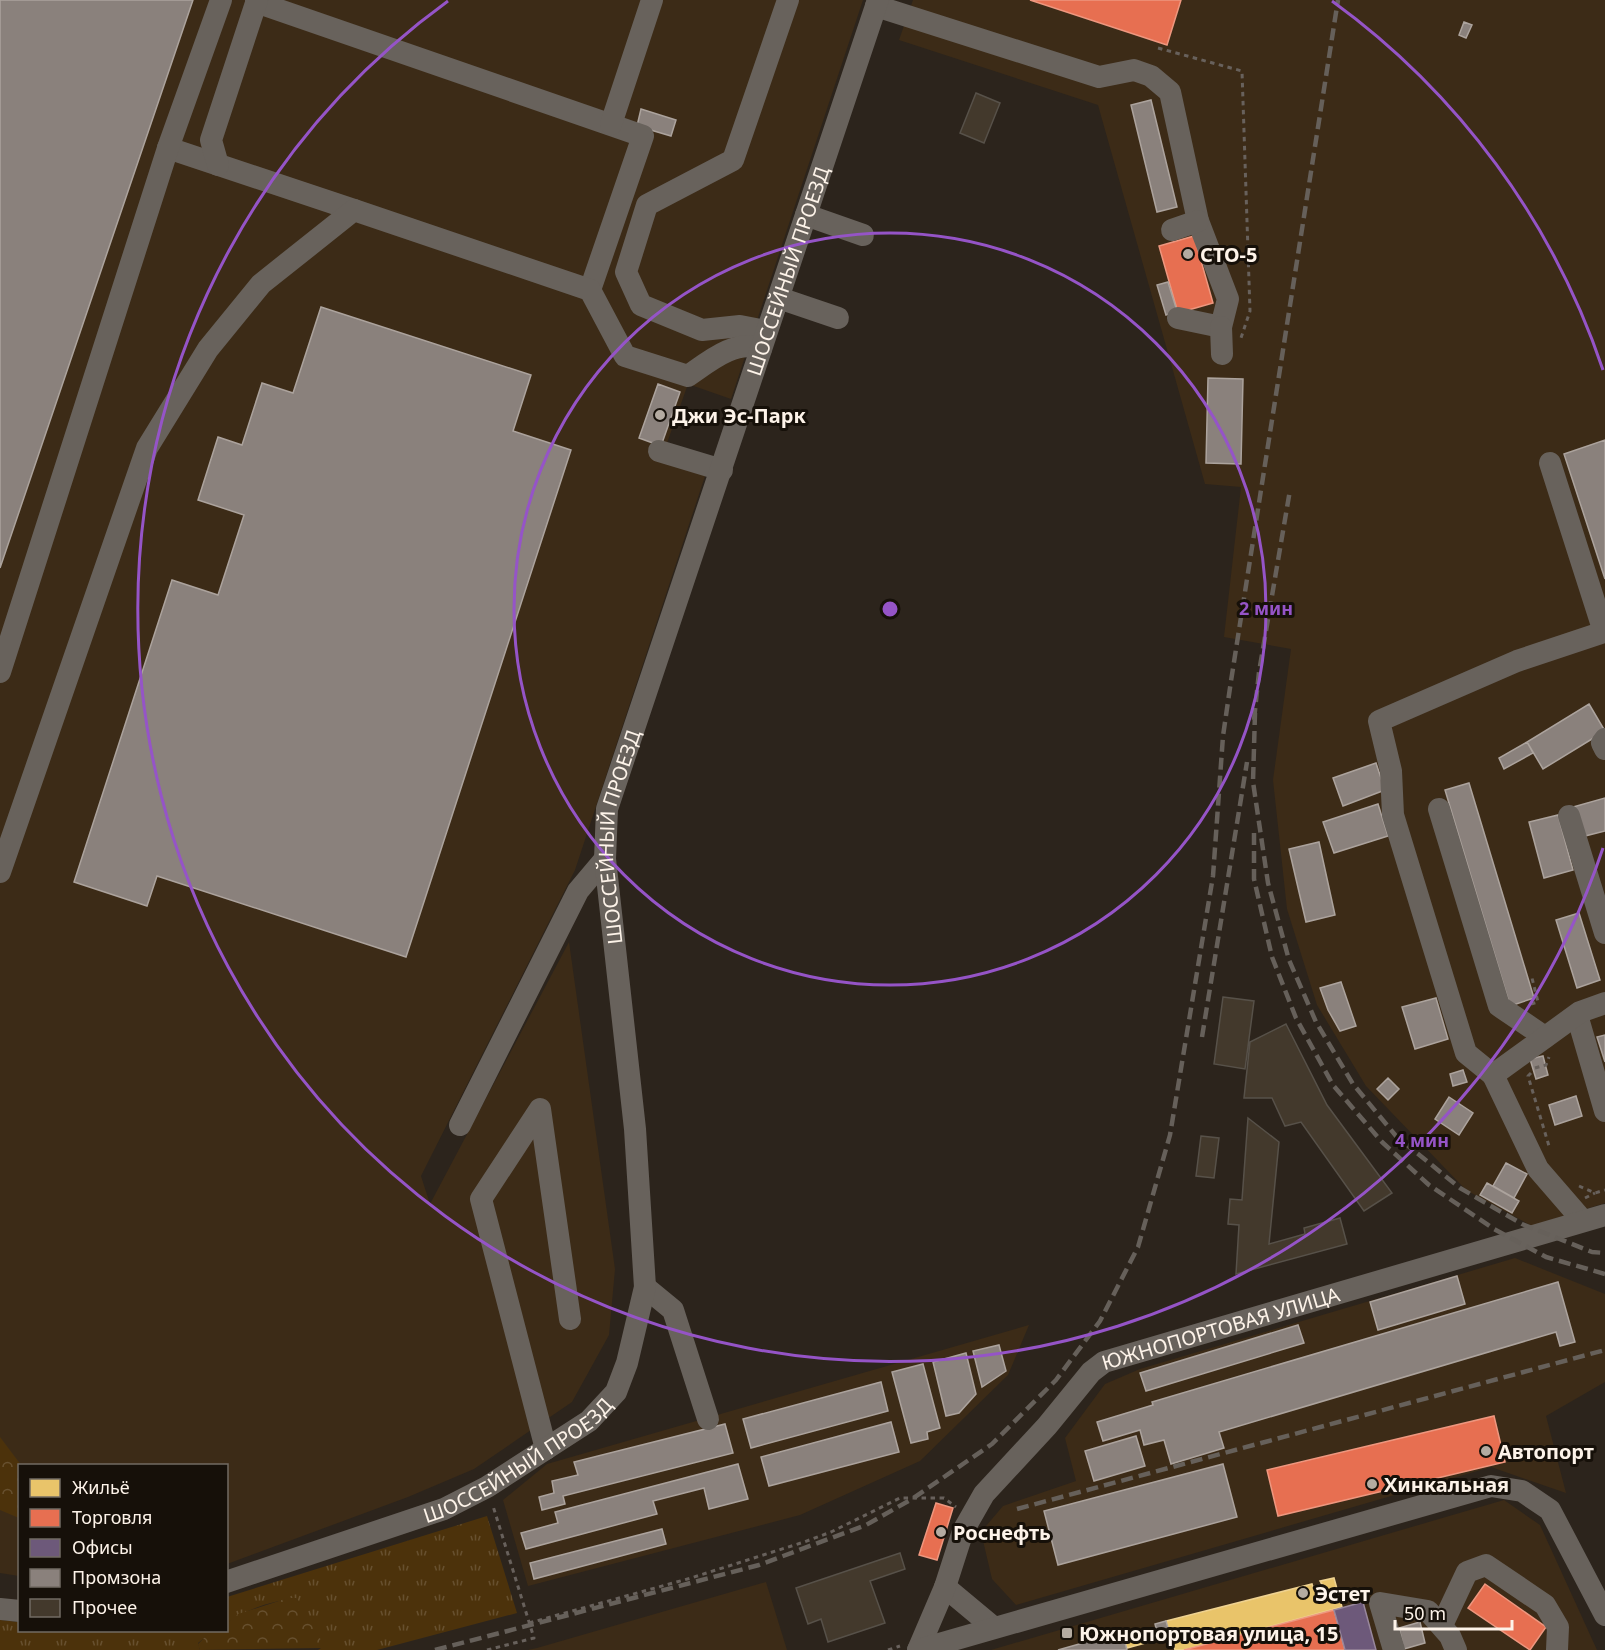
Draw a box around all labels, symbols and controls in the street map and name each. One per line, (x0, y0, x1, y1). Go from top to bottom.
street label: ШОССЕЙНЫЙ ПРОЕЗД (740, 162, 835, 379)
place label: СТО-5 (1200, 241, 1257, 268)
marker: СТО-5 (1181, 247, 1195, 261)
place label: Джи Эс-Парк (672, 402, 806, 429)
marker: Джи Эс-Парк (653, 408, 667, 422)
text: 2 мин (1239, 596, 1293, 620)
centre of rings (880, 599, 900, 619)
street label: ШОССЕЙНЫЙ ПРОЕЗД (591, 726, 646, 946)
text: 4 мин (1395, 1128, 1449, 1152)
street label: ЮЖНОПОРТОВАЯ УЛИЦА (1098, 1280, 1343, 1376)
street label: ШОССЕЙНЫЙ ПРОЕЗД (419, 1391, 618, 1529)
place label: Автопорт (1498, 1438, 1594, 1465)
marker: Автопорт (1479, 1444, 1493, 1458)
legend (18, 1464, 228, 1632)
place label: Хинкальная (1384, 1471, 1509, 1498)
text: Жильё (72, 1475, 130, 1499)
marker: Хинкальная (1365, 1477, 1379, 1491)
text: Торговля (72, 1505, 152, 1529)
place label: Роснефть (953, 1519, 1051, 1546)
marker: Роснефть (934, 1525, 948, 1539)
text: Офисы (72, 1535, 133, 1559)
text: Промзона (72, 1565, 161, 1589)
place label: Эстет (1315, 1580, 1370, 1607)
marker: Эстет (1296, 1586, 1310, 1600)
scale bar (1395, 1593, 1512, 1631)
text: Прочее (72, 1595, 137, 1619)
text: 50 m (1404, 1601, 1446, 1625)
place label: Южнопортовая улица, 15 (1079, 1620, 1338, 1647)
marker: Южнопортовая улица, 15 (1060, 1626, 1074, 1640)

